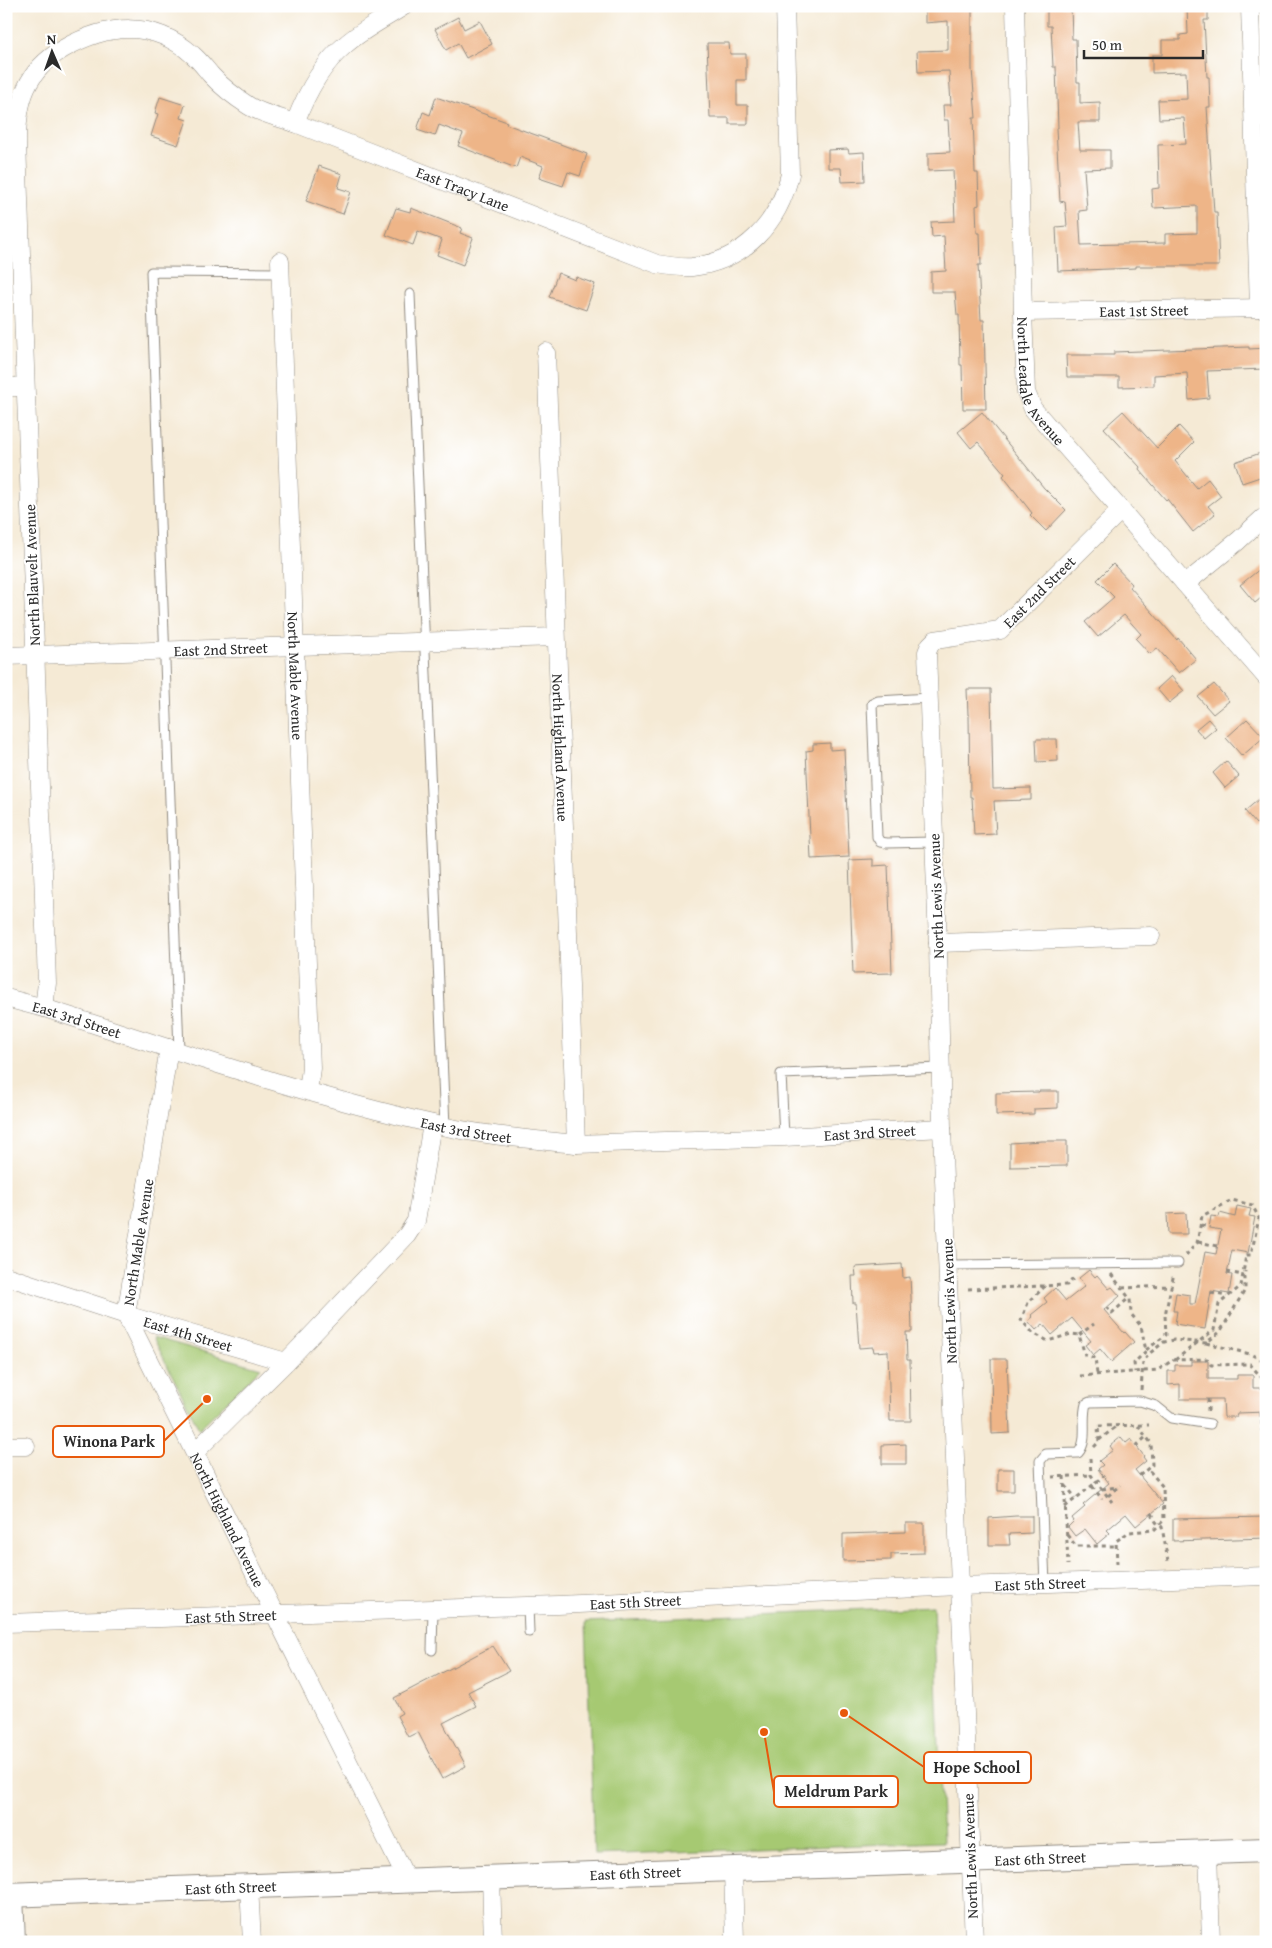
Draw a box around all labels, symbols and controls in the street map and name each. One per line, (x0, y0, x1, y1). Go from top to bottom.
north arrow (28, 28, 78, 78)
scale bar (1084, 28, 1203, 60)
text: N (47, 29, 57, 49)
text: 50 m (1092, 34, 1123, 55)
street label: East Tracy Lane (413, 161, 512, 216)
street label: East 1st Street (1099, 299, 1189, 321)
street label: North Leadale Avenue (1013, 316, 1070, 449)
street label: North Blauvelt Avenue (19, 504, 45, 646)
street label: East 2nd Street (998, 550, 1080, 632)
street label: North Mable Avenue (283, 611, 309, 740)
street label: East 2nd Street (173, 636, 269, 661)
street label: North Highland Avenue (548, 673, 574, 822)
street label: North Lewis Avenue (923, 833, 949, 959)
street label: East 3rd Street (30, 995, 125, 1043)
street label: East 3rd Street (419, 1111, 513, 1148)
street label: East 3rd Street (823, 1119, 917, 1145)
street label: North Mable Avenue (118, 1177, 158, 1307)
street label: North Lewis Avenue (936, 1238, 962, 1364)
street label: East 4th Street (141, 1310, 236, 1356)
callout: Winona Park (53, 1426, 164, 1457)
text: Winona Park (63, 1429, 156, 1453)
street label: North Highland Avenue (185, 1449, 270, 1591)
street label: East 5th Street (994, 1571, 1087, 1595)
street label: East 5th Street (589, 1589, 683, 1614)
street label: East 5th Street (185, 1604, 278, 1628)
callout: Hope School (924, 1752, 1031, 1783)
text: Hope School (933, 1755, 1021, 1779)
callout: Meldrum Park (774, 1776, 898, 1807)
text: Meldrum Park (784, 1779, 889, 1803)
street label: North Lewis Avenue (957, 1793, 983, 1919)
street label: East 6th Street (994, 1846, 1087, 1870)
street label: East 6th Street (589, 1860, 682, 1885)
street label: East 6th Street (185, 1875, 278, 1899)

